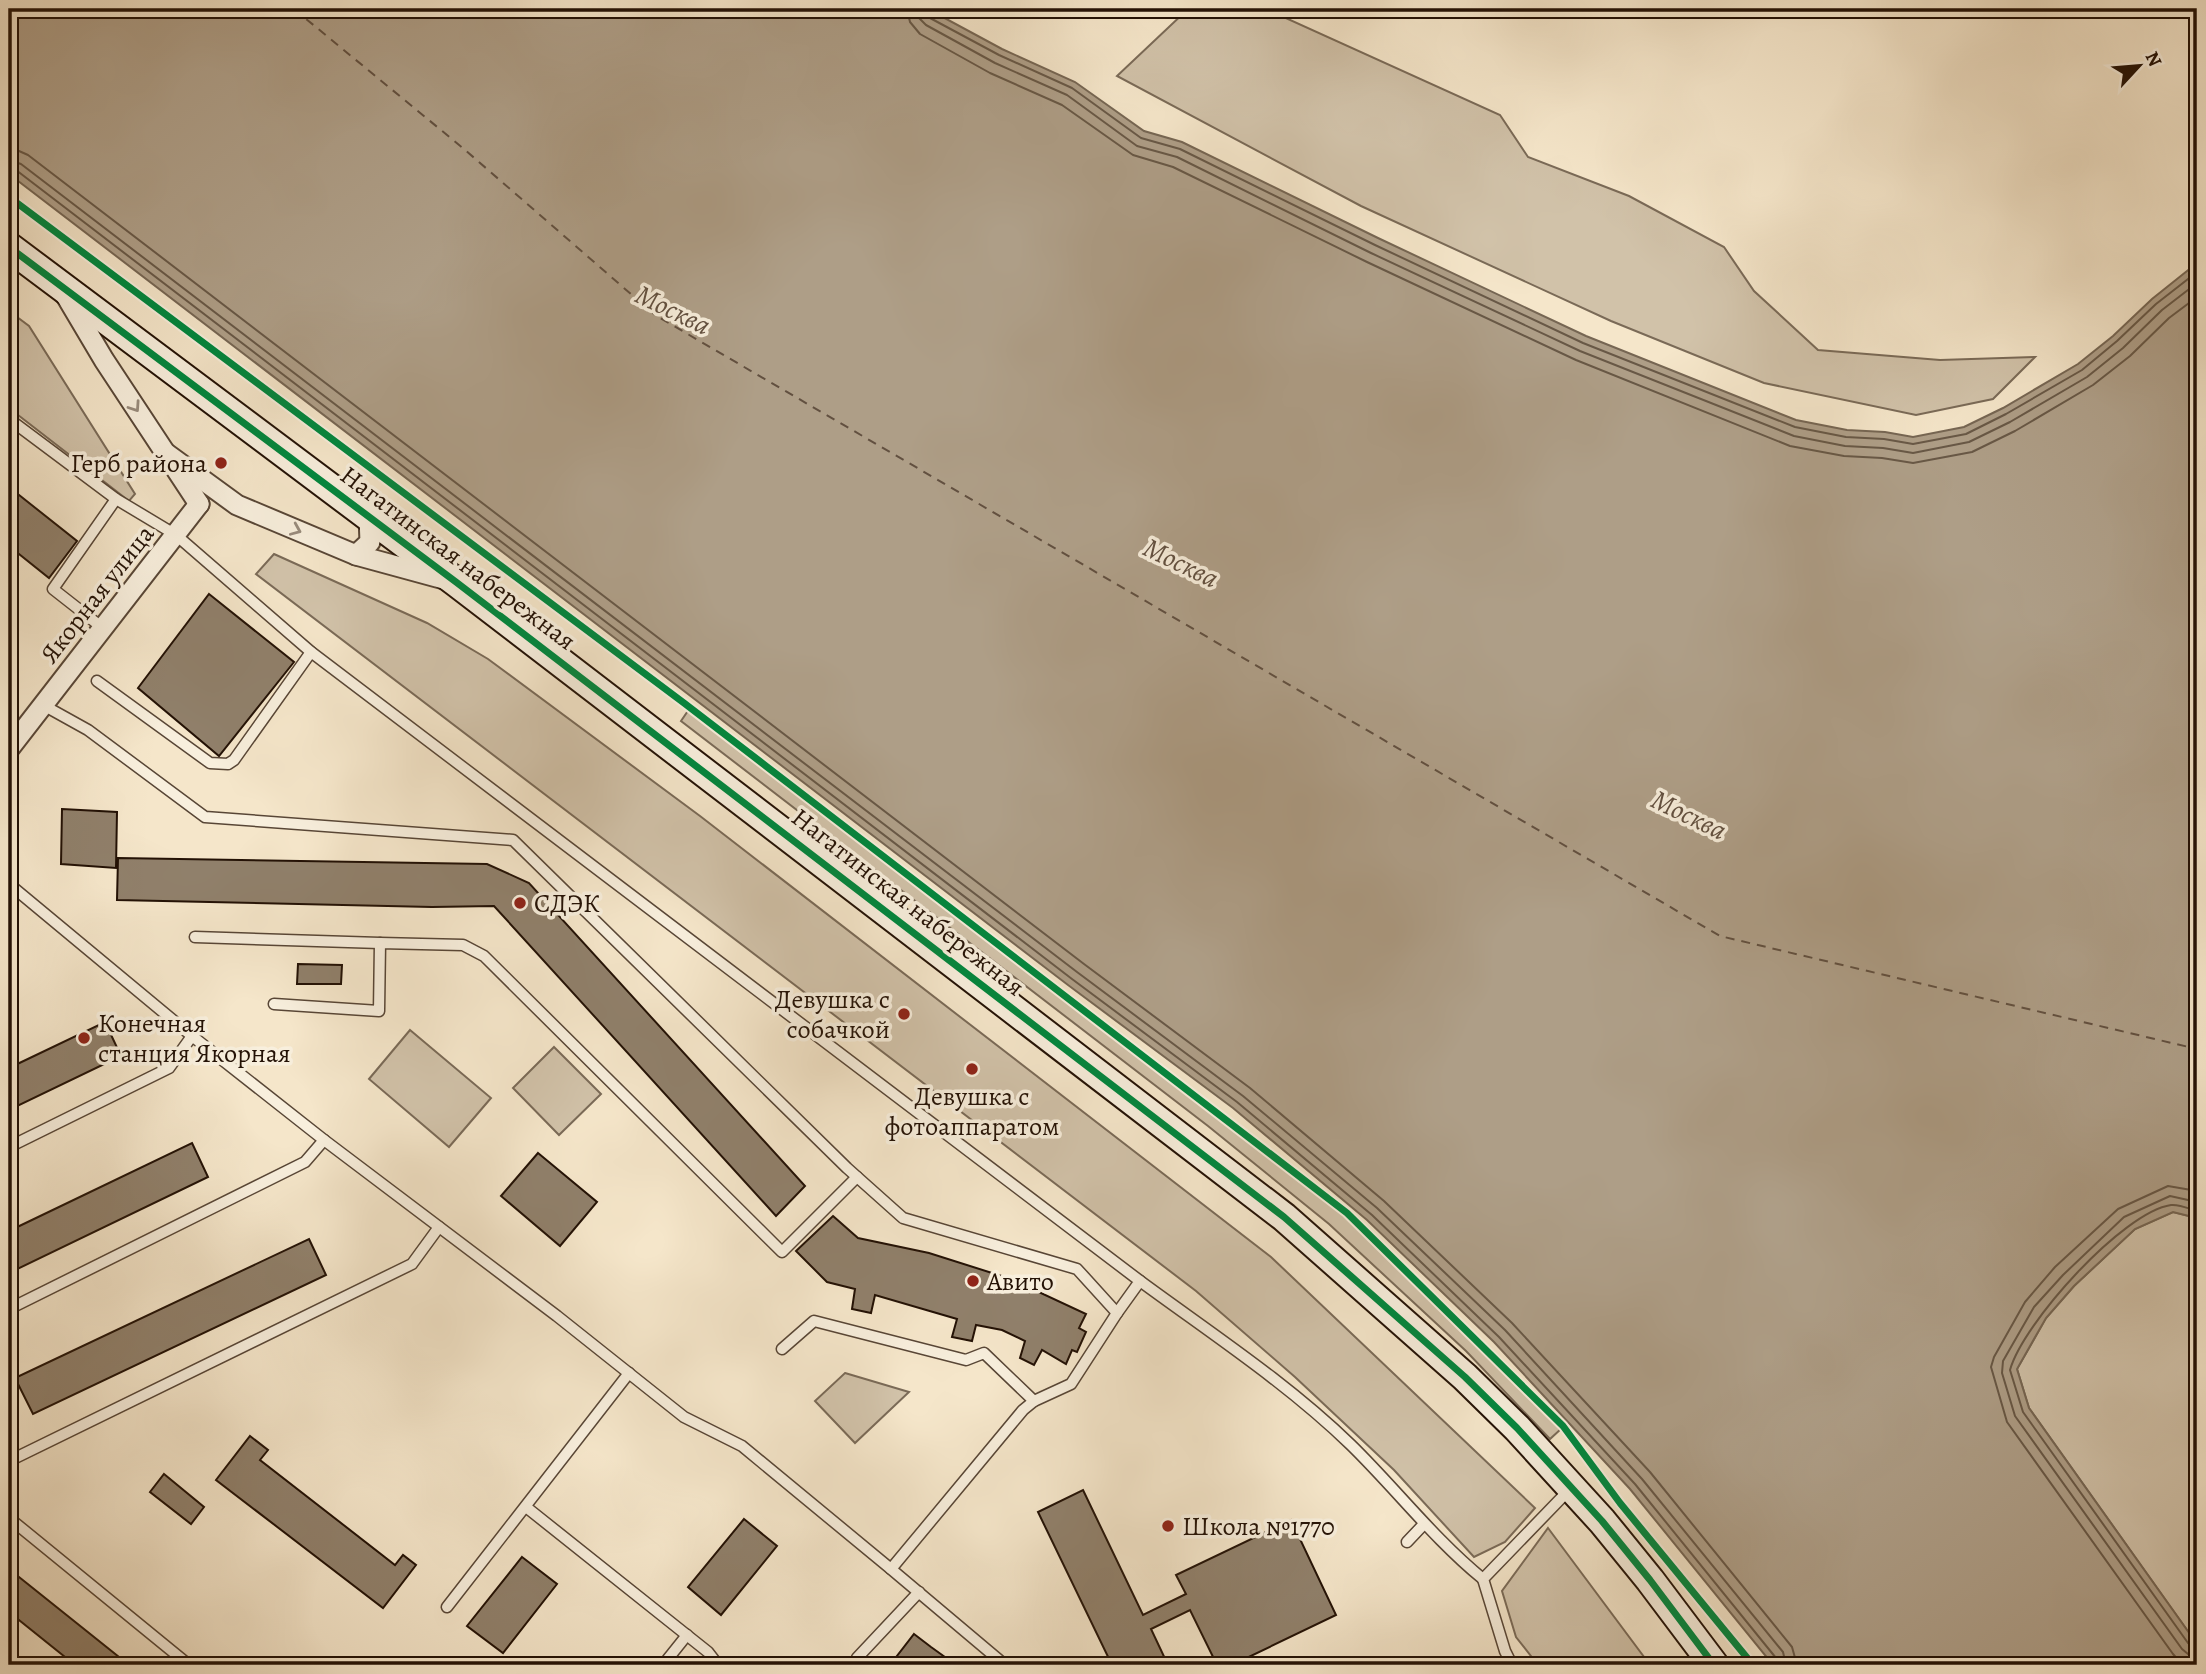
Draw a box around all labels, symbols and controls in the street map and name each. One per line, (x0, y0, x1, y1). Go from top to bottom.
north arrow (2104, 32, 2174, 102)
text: N (2139, 47, 2168, 71)
water label: Москва (629, 275, 717, 345)
one-way arrow (127, 399, 139, 412)
place label: Герб района (70, 446, 207, 481)
marker: Герб района (213, 455, 229, 471)
street label: Нагатинская набережная (333, 458, 583, 658)
street label: Якорная улица (32, 518, 162, 670)
one-way arrow (289, 522, 302, 536)
water label: Москва (1137, 528, 1225, 598)
water label: Москва (1645, 780, 1733, 850)
street label: Нагатинская набережная (784, 800, 1032, 1004)
place label: СДЭК (534, 886, 600, 921)
marker: СДЭК (512, 895, 528, 911)
place label: Девушка с собачкой (775, 982, 890, 1047)
place label: Конечная станция Якорная (98, 1006, 290, 1071)
marker: Девушка с собачкой (896, 1006, 912, 1022)
marker: Конечная станция Якорная (76, 1030, 92, 1046)
marker: Девушка с фотоаппаратом (964, 1061, 980, 1077)
place label: Девушка с фотоаппаратом (885, 1079, 1059, 1144)
place label: Авито (986, 1264, 1054, 1299)
marker: Авито (965, 1273, 981, 1289)
place label: Школа №1770 (1182, 1509, 1335, 1544)
marker: Школа №1770 (1160, 1518, 1176, 1534)

